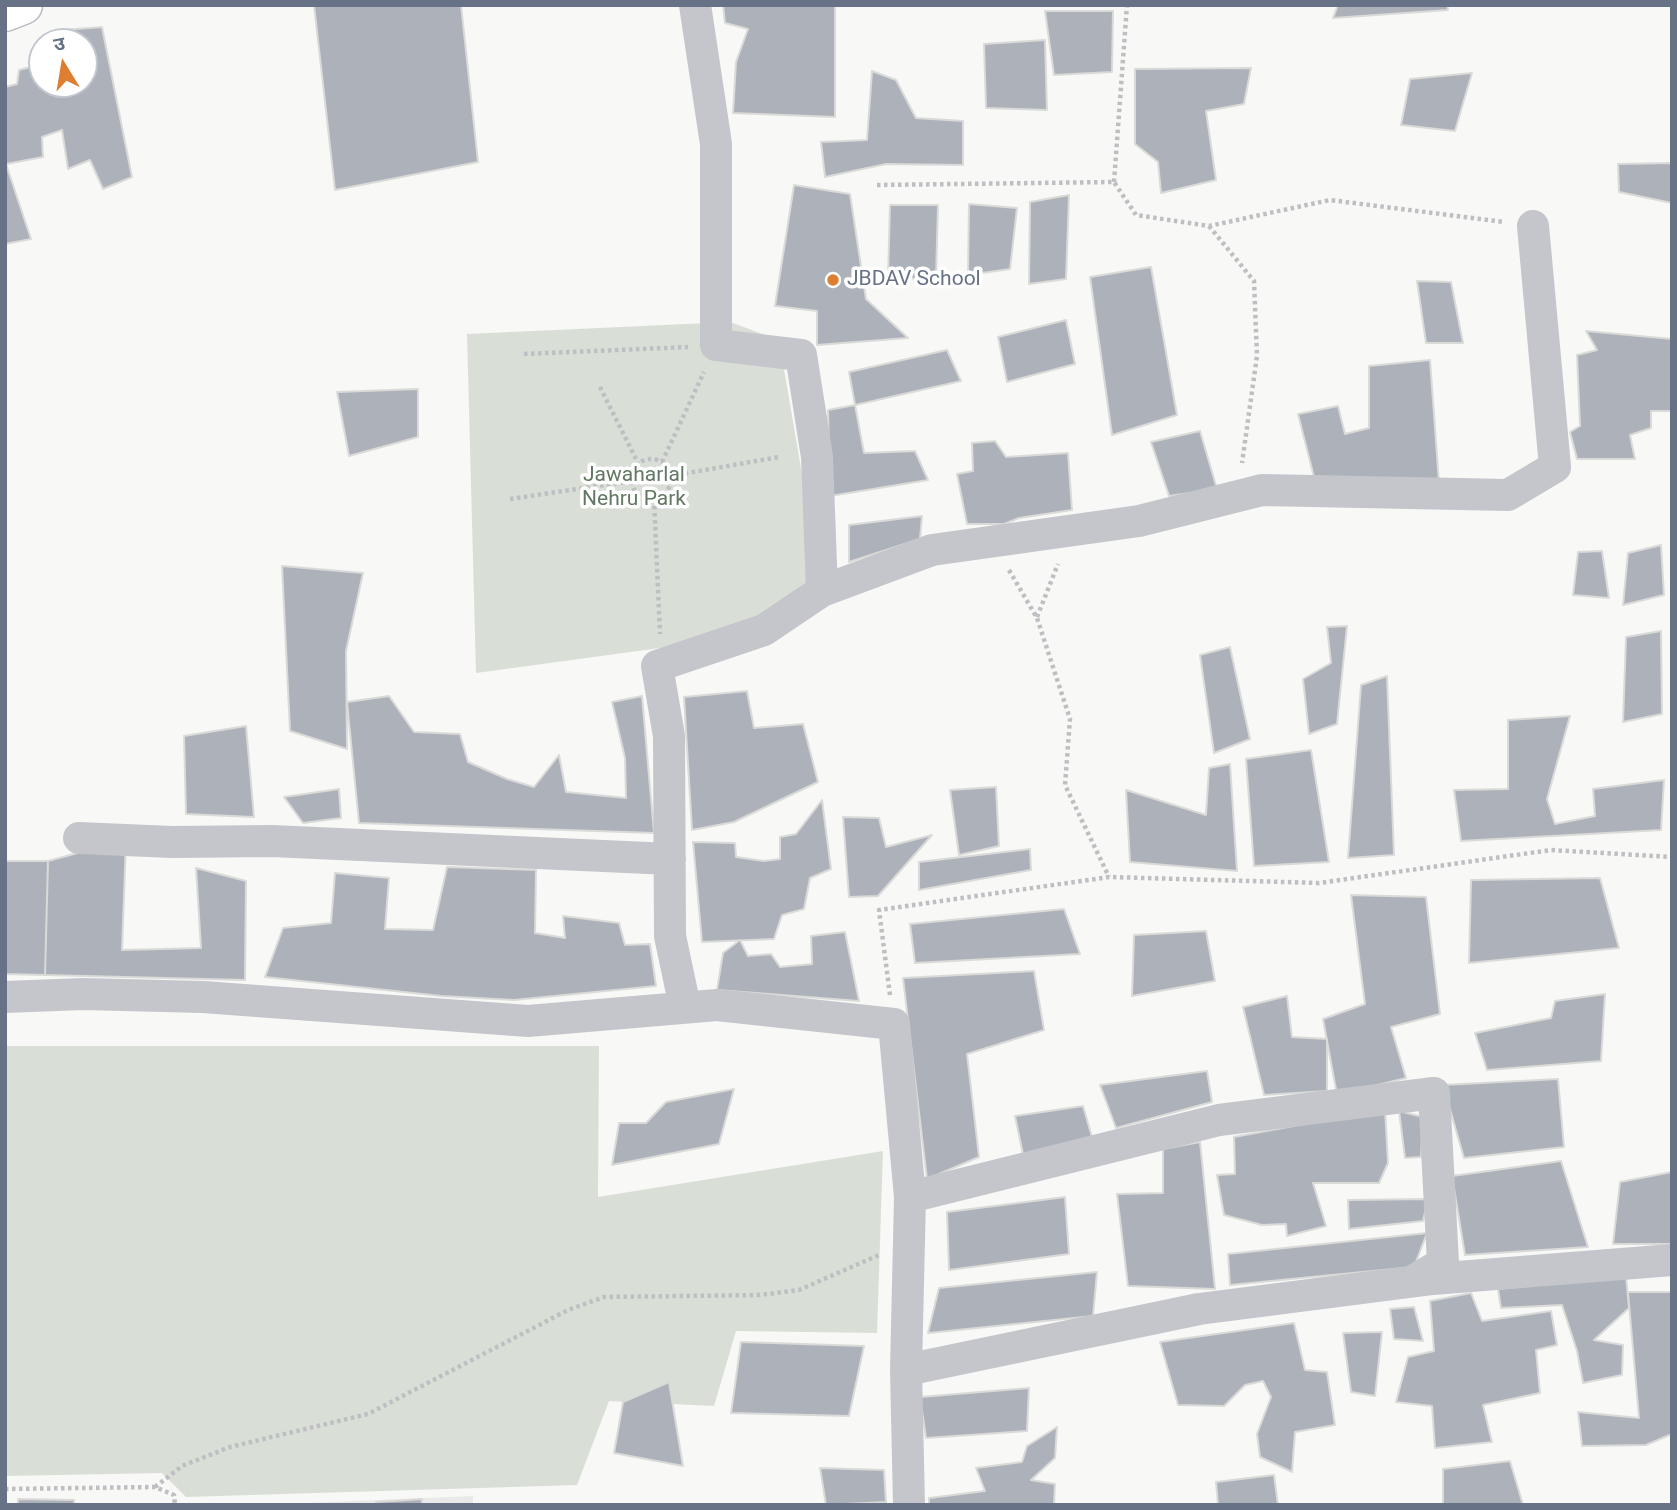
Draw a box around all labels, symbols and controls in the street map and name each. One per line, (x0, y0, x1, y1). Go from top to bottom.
north arrow (28, 28, 98, 98)
text: उ (52, 32, 67, 56)
place label: JBDAV School (847, 267, 981, 293)
marker: JBDAV School (825, 272, 841, 288)
park label: Jawaharlal Nehru Park (582, 463, 686, 513)

